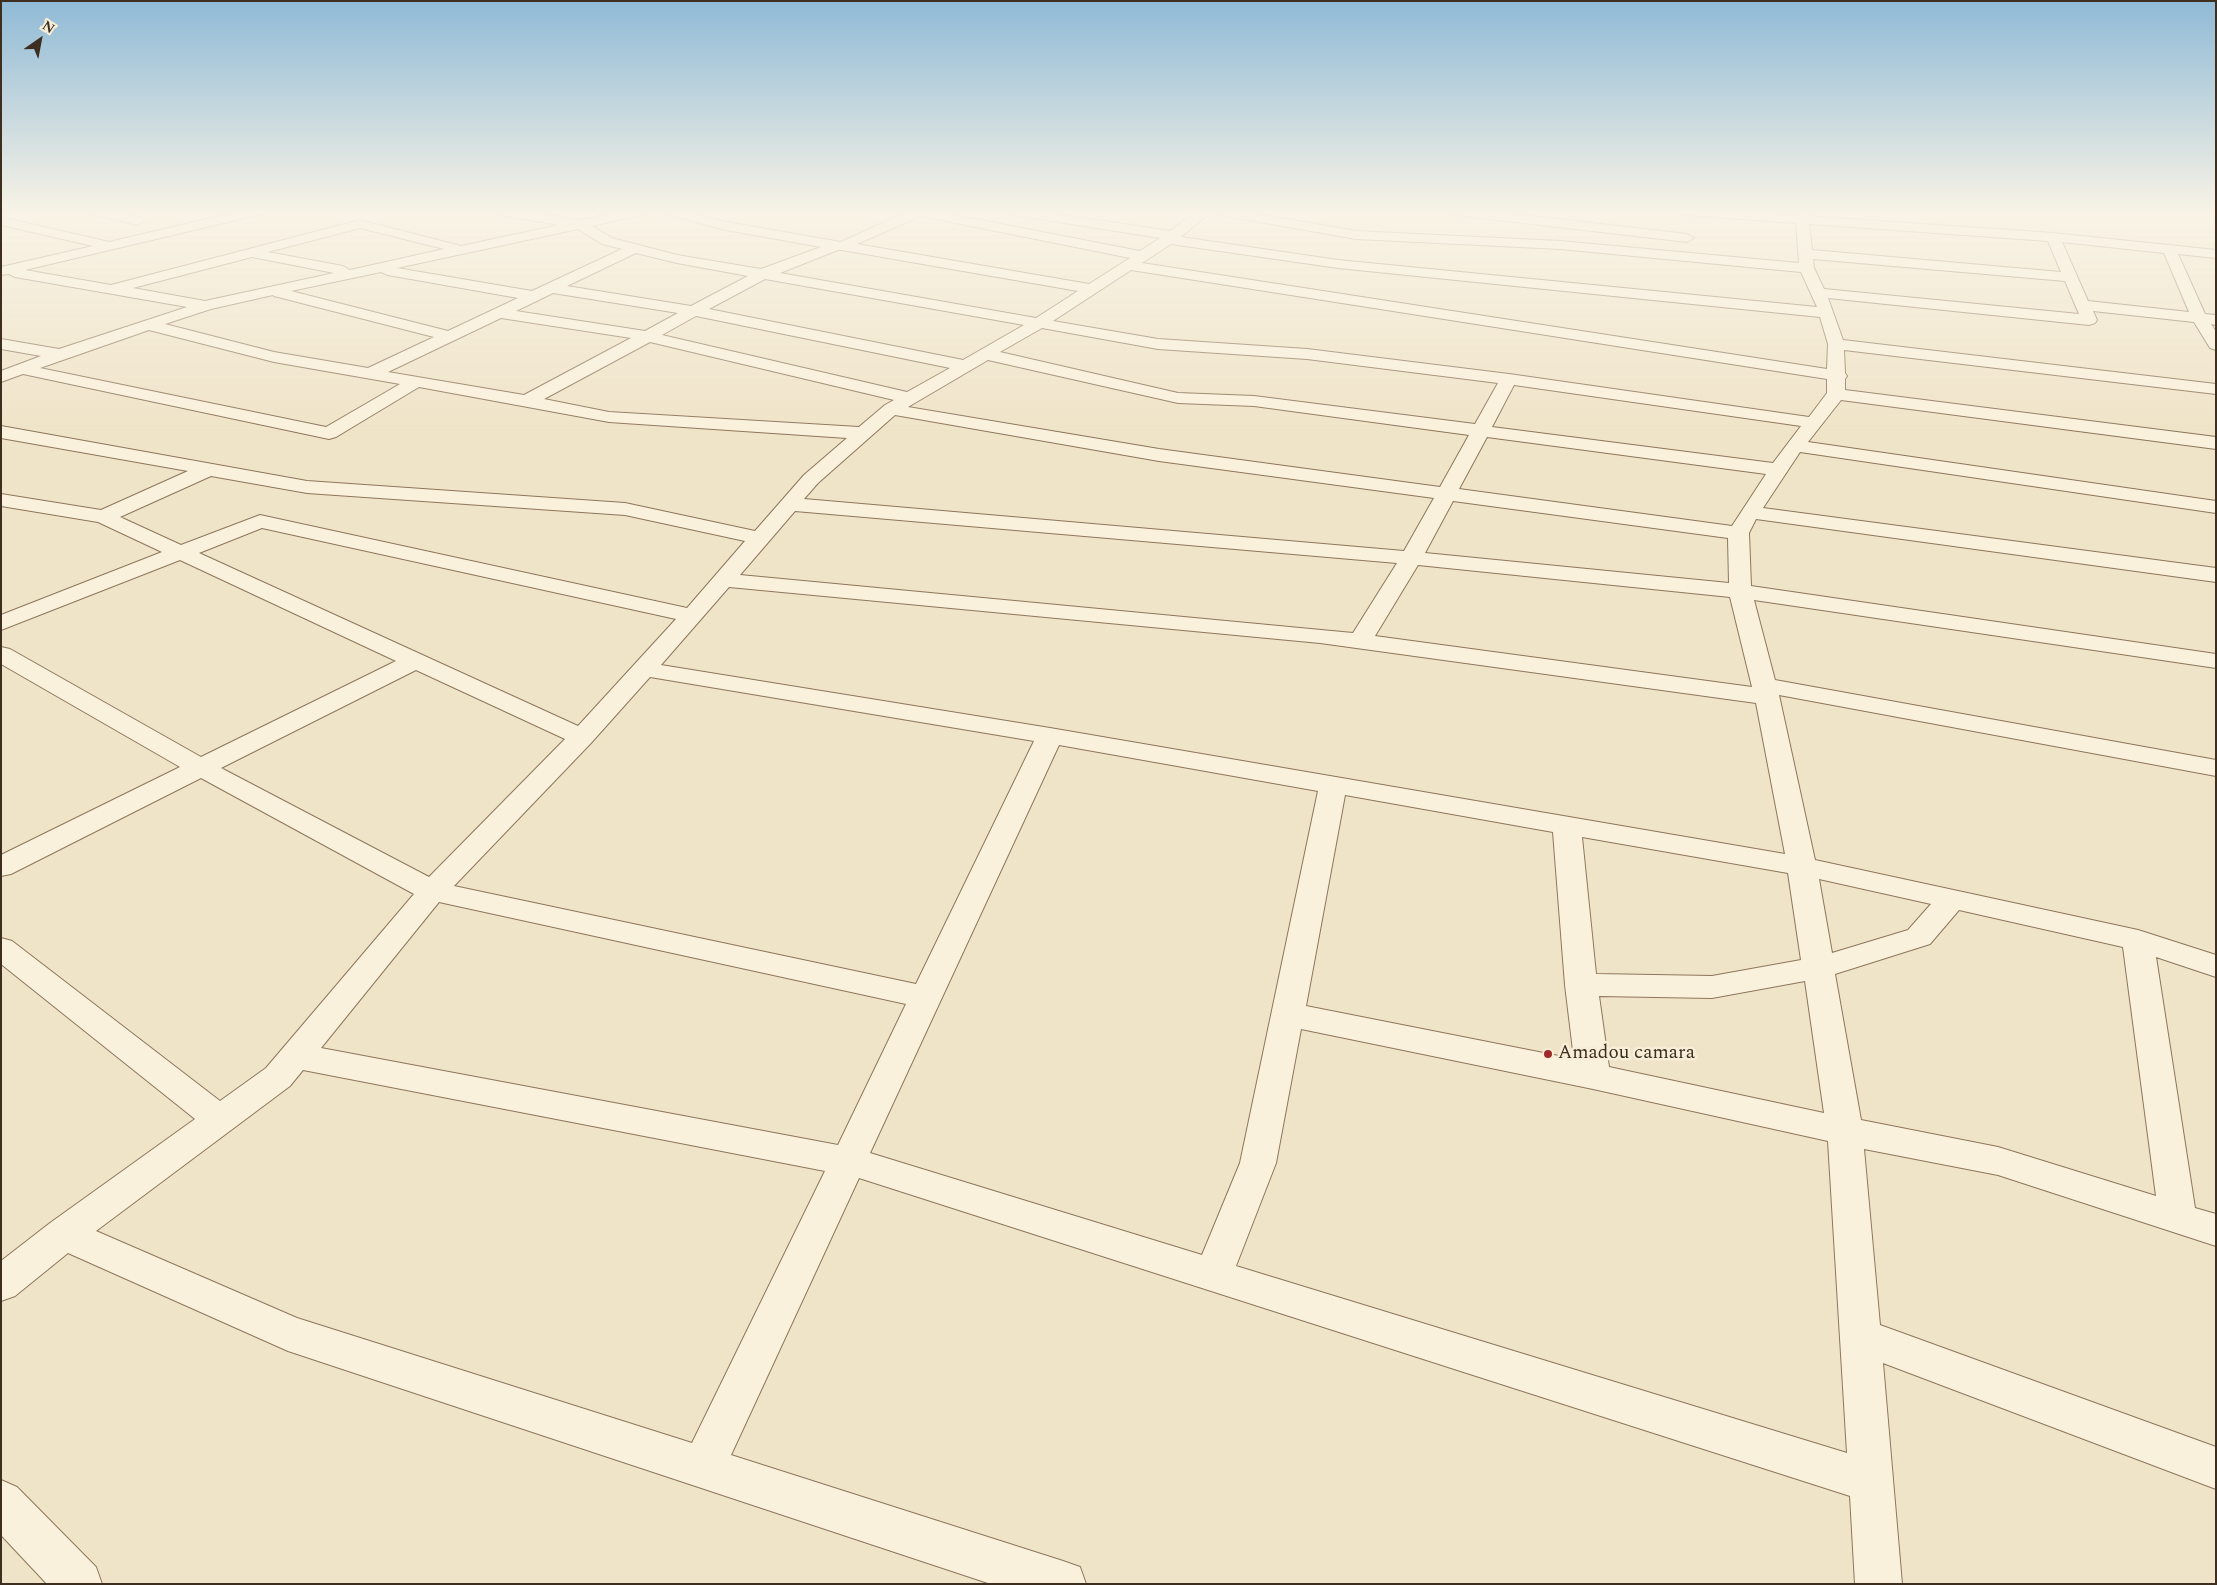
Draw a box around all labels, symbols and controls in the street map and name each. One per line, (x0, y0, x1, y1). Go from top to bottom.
north arrow (15, 15, 65, 65)
text: N (38, 15, 59, 39)
place label: Amadou camara (1558, 1043, 1695, 1065)
marker: Amadou camara (1542, 1048, 1554, 1060)

